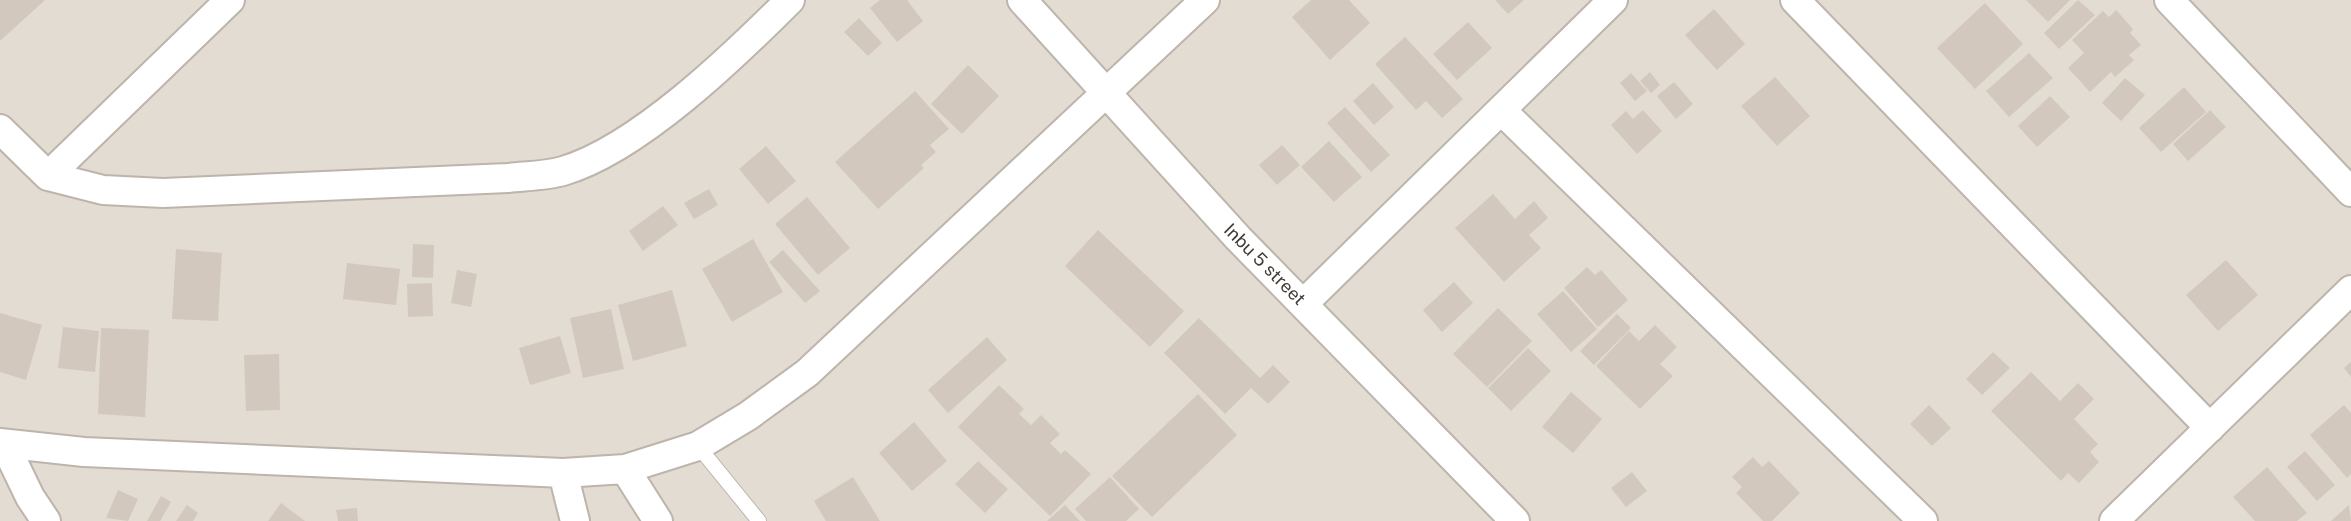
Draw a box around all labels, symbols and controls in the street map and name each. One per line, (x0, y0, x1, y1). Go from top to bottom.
street label: Inbu 5 street (1220, 219, 1310, 309)

